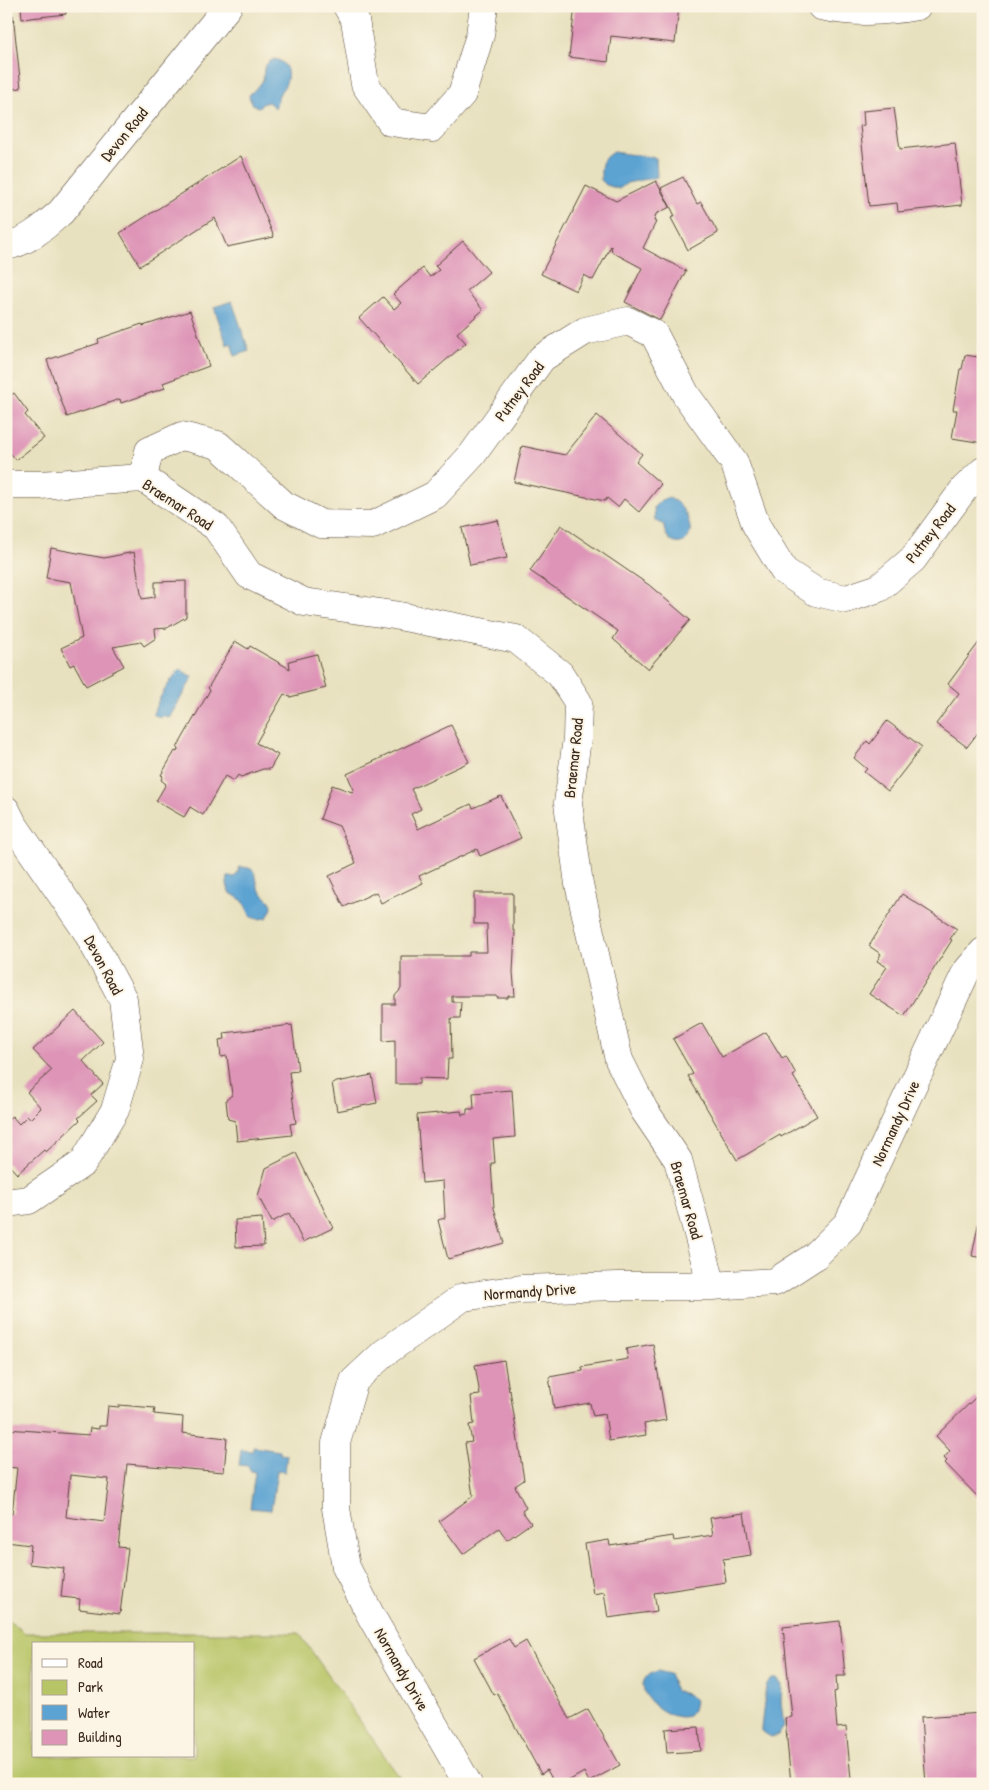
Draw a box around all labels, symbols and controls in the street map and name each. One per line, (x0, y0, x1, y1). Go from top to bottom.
street label: Devon Road (95, 102, 153, 166)
street label: Putney Road (489, 356, 549, 426)
street label: Braemar Road (138, 473, 218, 535)
street label: Putney Road (900, 499, 960, 567)
street label: Braemar Road (558, 717, 588, 799)
street label: Devon Road (79, 932, 129, 998)
street label: Normandy Drive (866, 1076, 925, 1169)
street label: Braemar Road (665, 1158, 709, 1242)
street label: Normandy Drive (483, 1277, 577, 1305)
street label: Normandy Drive (369, 1624, 435, 1715)
legend (32, 1642, 195, 1758)
text: Road (78, 1652, 103, 1673)
text: Park (78, 1676, 103, 1697)
text: Water (78, 1702, 110, 1723)
text: Building (78, 1726, 122, 1747)

